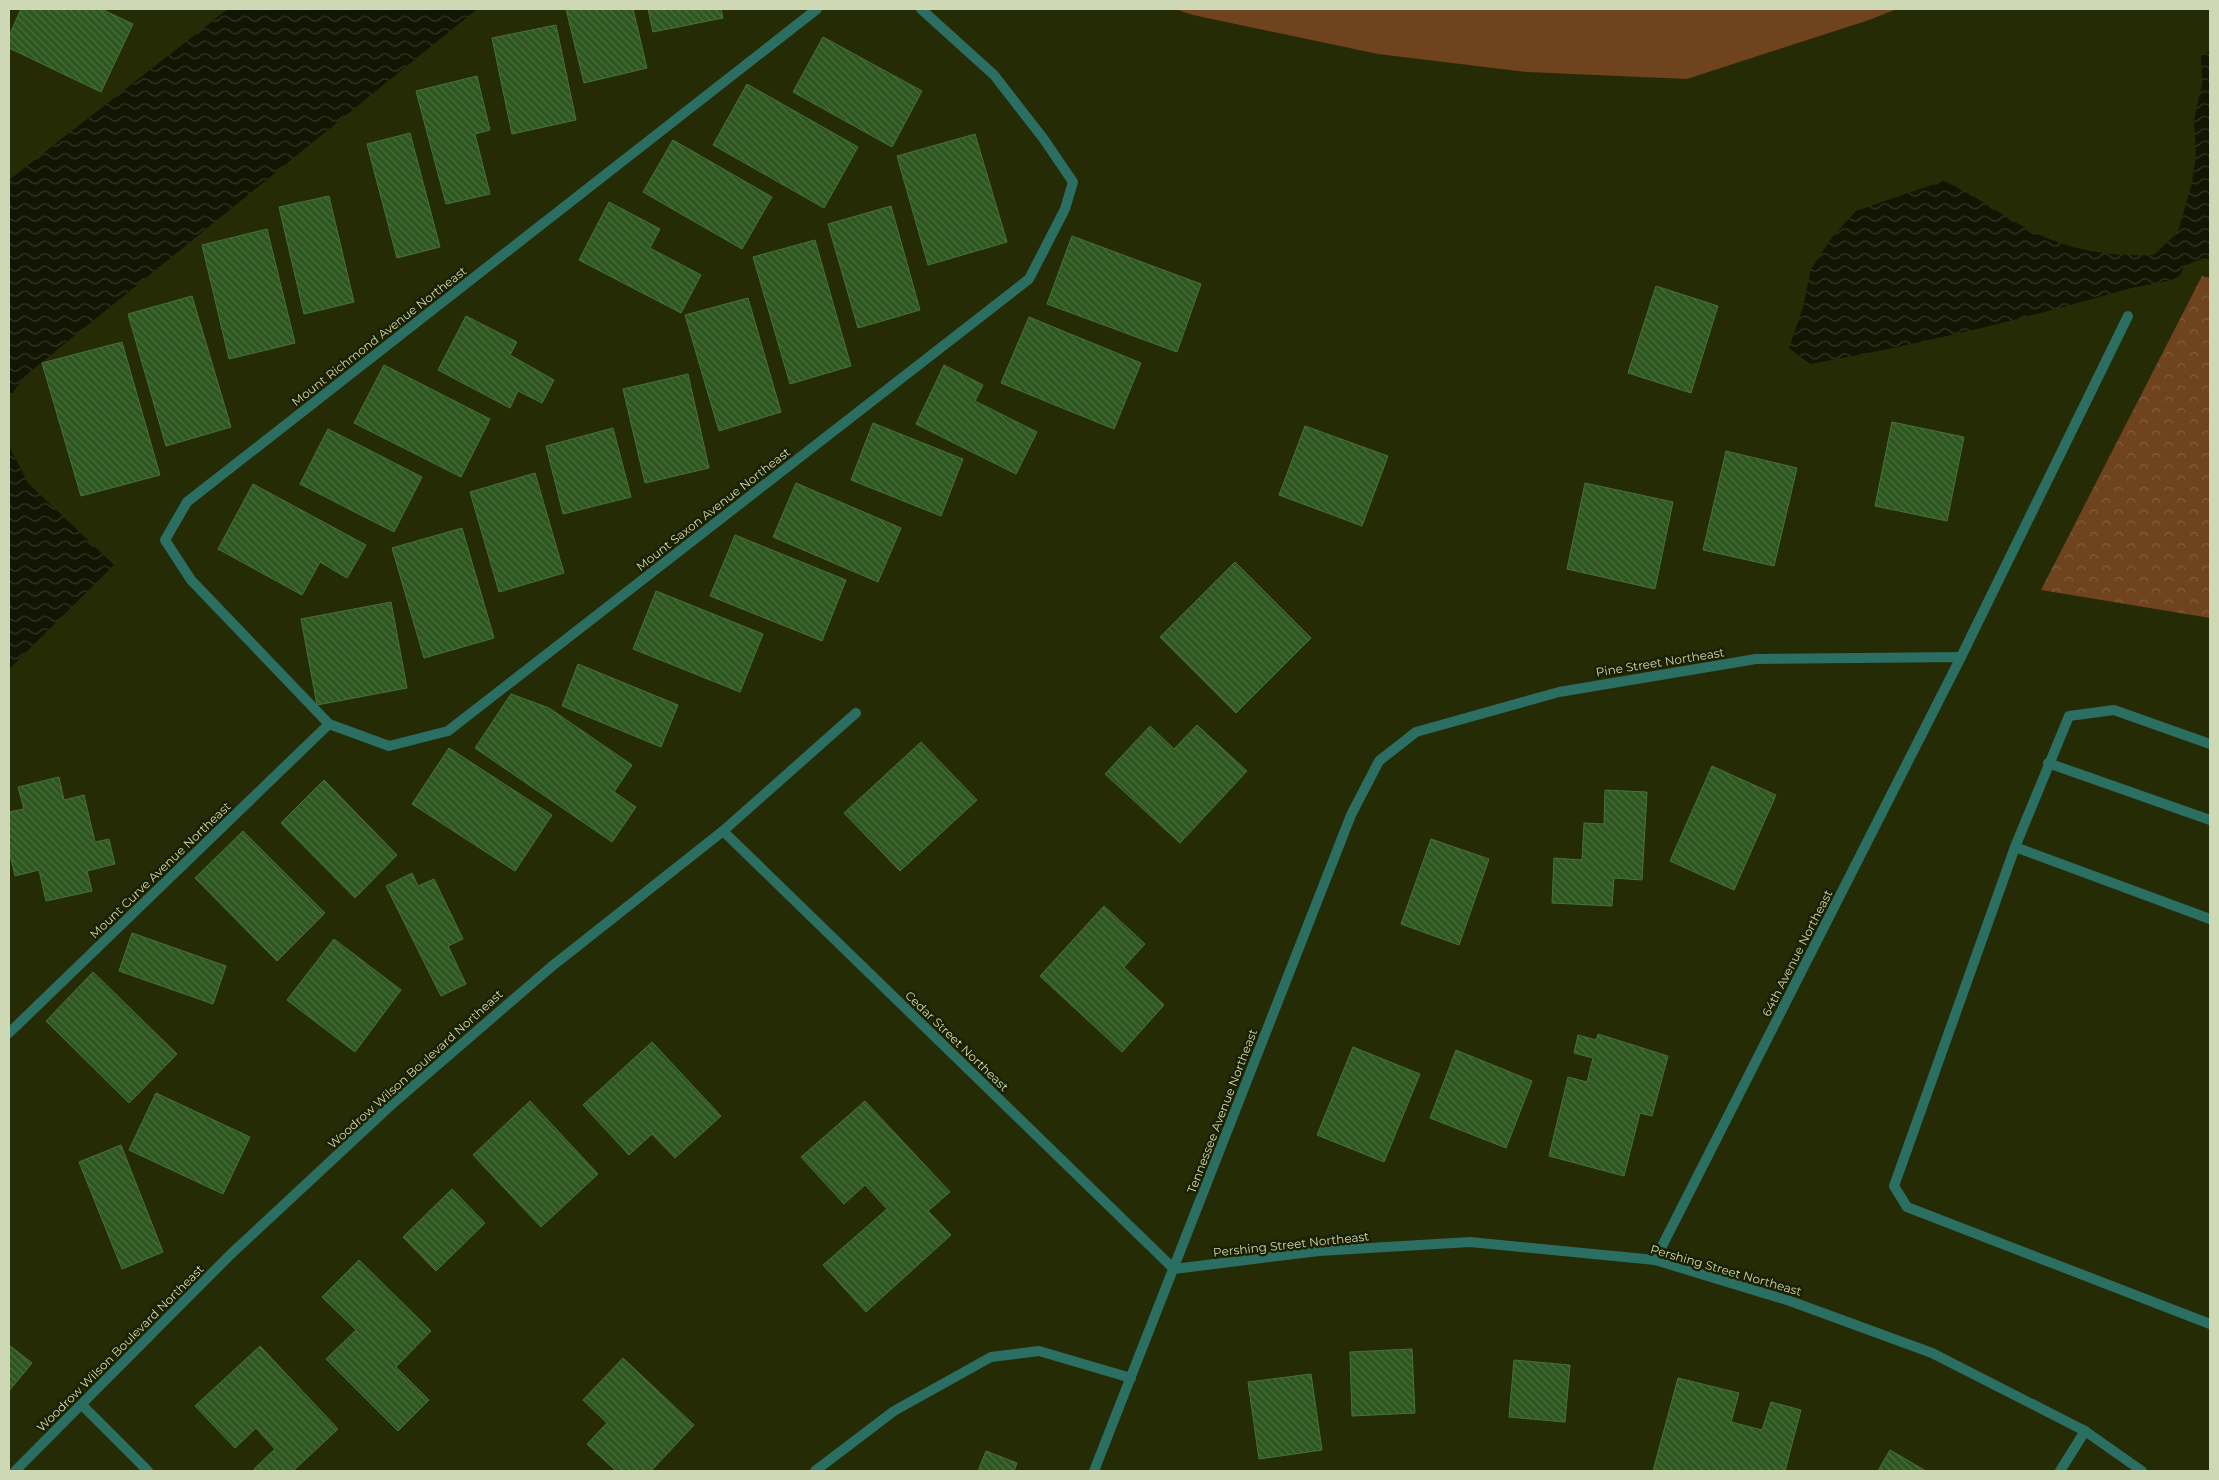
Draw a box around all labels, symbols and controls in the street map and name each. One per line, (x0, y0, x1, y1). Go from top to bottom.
street label: Mount Richmond Avenue Northeast (288, 263, 470, 409)
street label: Mount Saxon Avenue Northeast (633, 444, 793, 574)
street label: Pine Street Northeast (1595, 644, 1725, 680)
street label: Mount Curve Avenue Northeast (87, 799, 234, 941)
street label: 64th Avenue Northeast (1759, 887, 1836, 1019)
street label: Woodrow Wilson Boulevard Northeast (324, 986, 506, 1152)
street label: Cedar Street Northeast (902, 988, 1012, 1094)
street label: Tennessee Avenue Northeast (1184, 1027, 1260, 1195)
street label: Pershing Street Northeast (1212, 1228, 1370, 1260)
street label: Pershing Street Northeast (1649, 1241, 1804, 1299)
street label: Woodrow Wilson Boulevard Northeast (33, 1261, 207, 1435)

